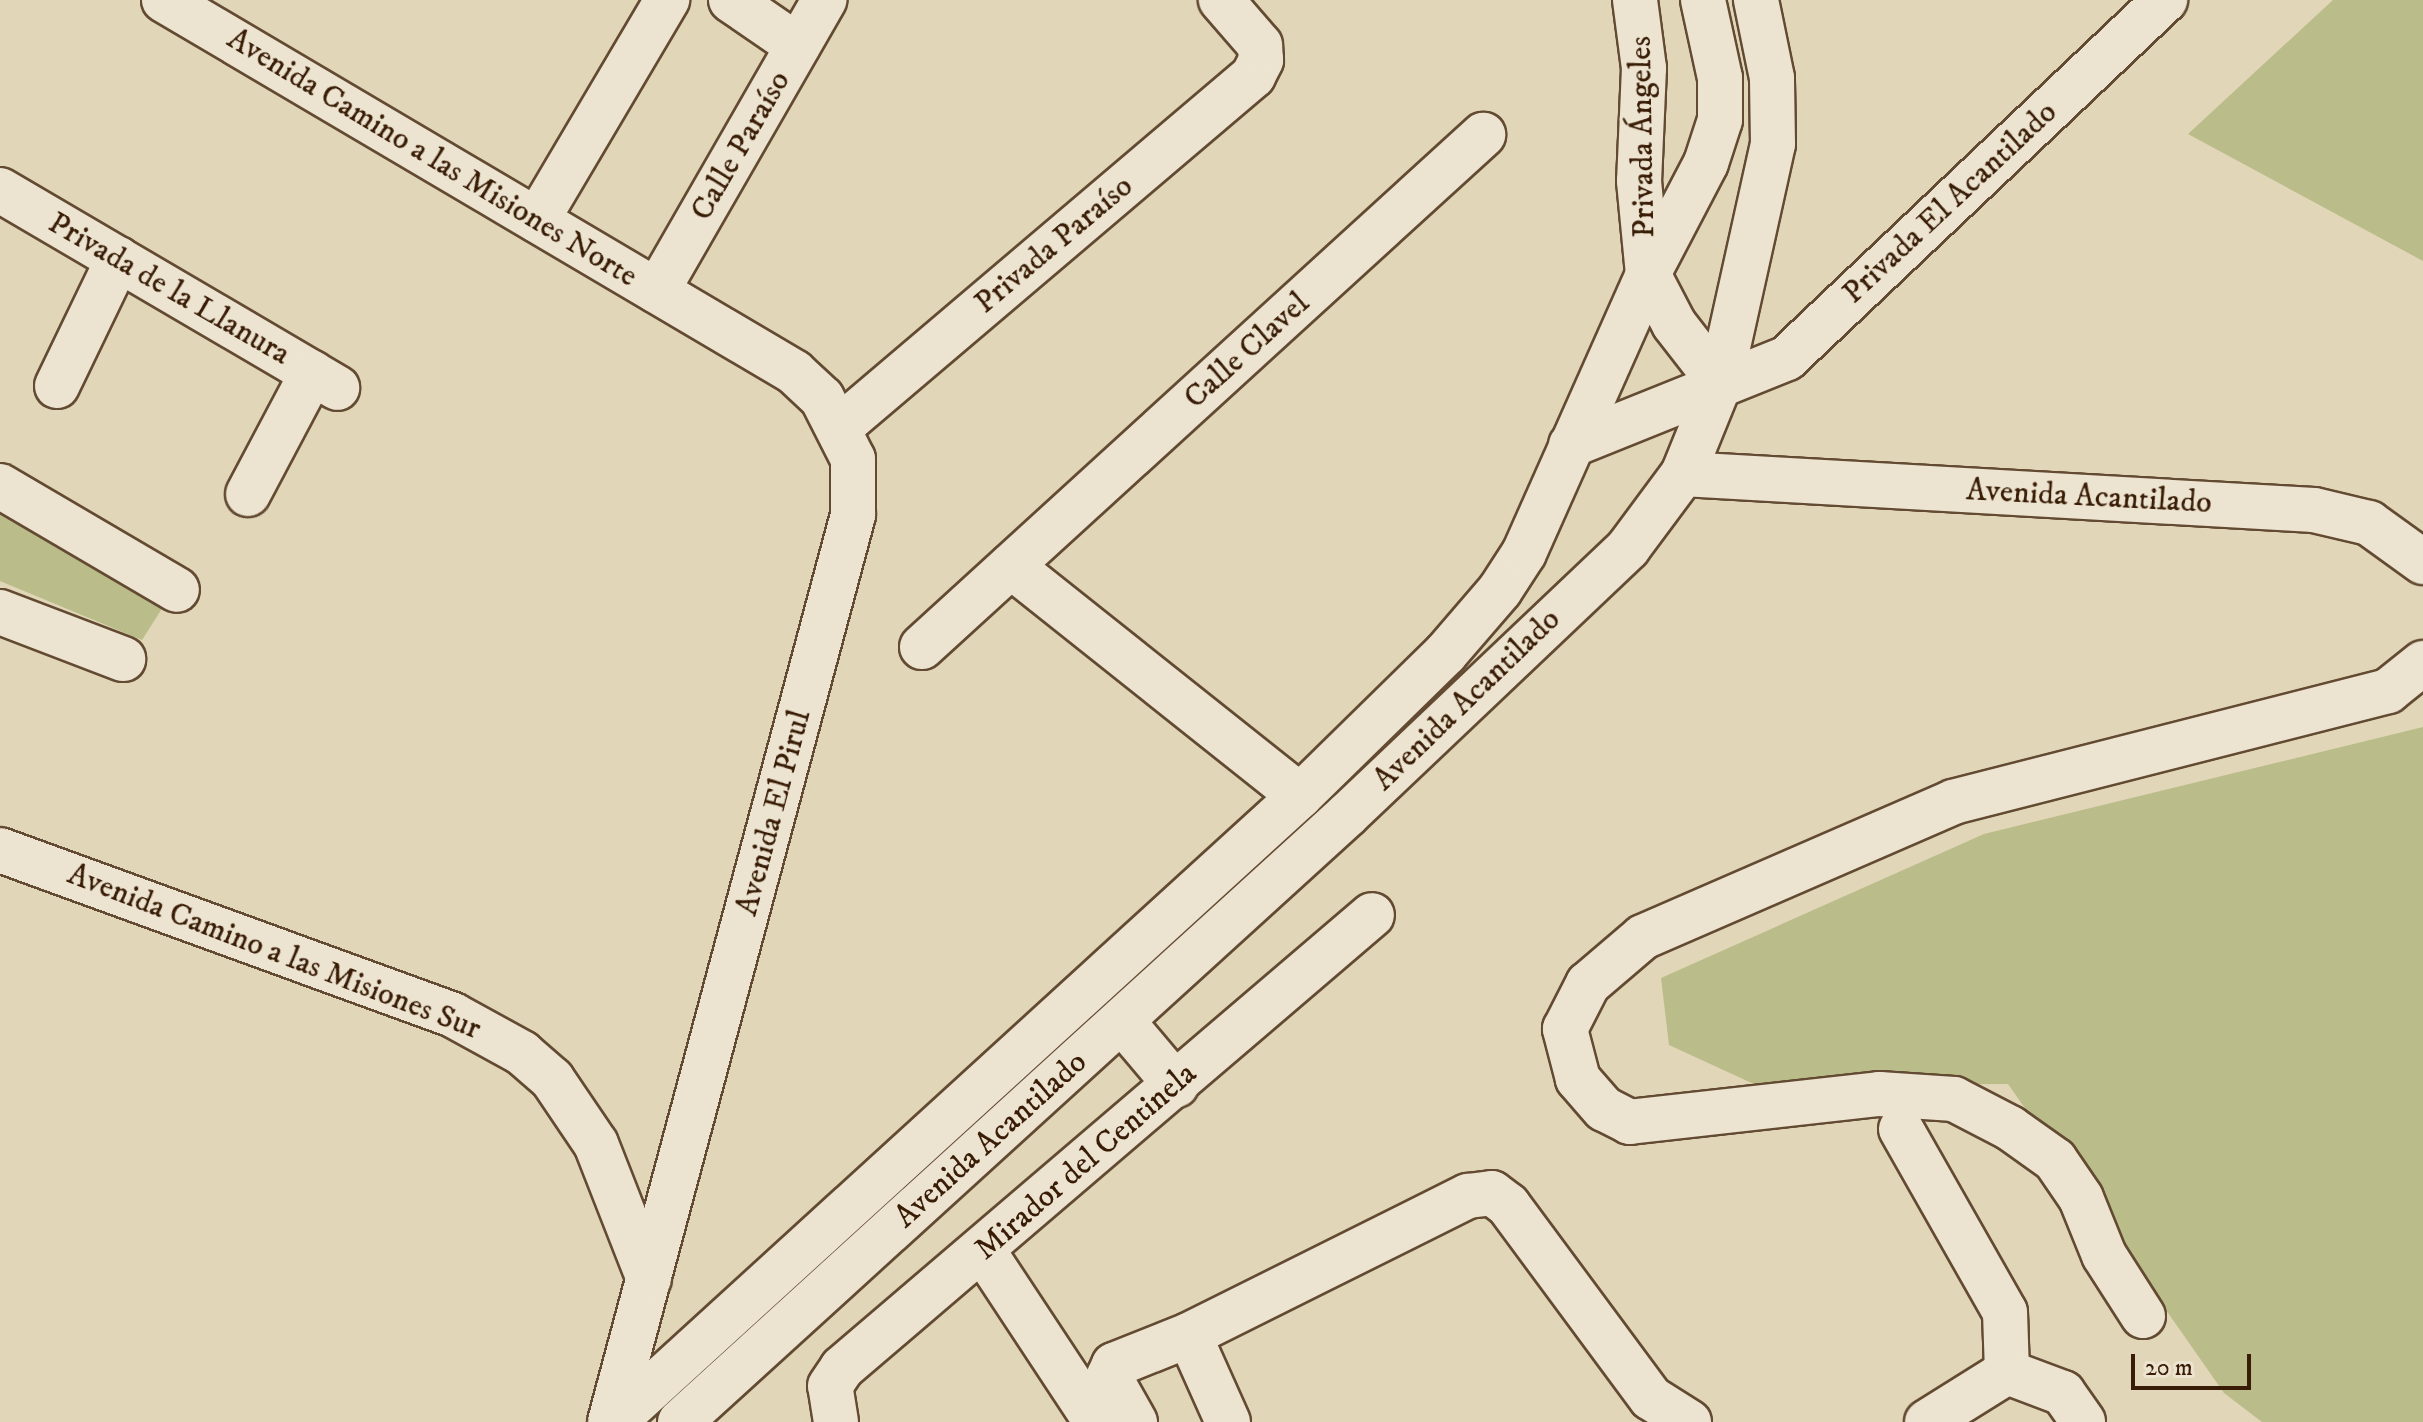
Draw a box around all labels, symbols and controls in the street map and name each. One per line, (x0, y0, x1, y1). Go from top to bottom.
street label: Avenida Camino a las Misiones Norte (220, 20, 644, 296)
street label: Privada Ángeles (1622, 36, 1664, 238)
street label: Calle Paraíso (683, 64, 799, 228)
street label: Privada El Acantilado (1835, 94, 2065, 312)
street label: Privada Paraíso (967, 168, 1141, 322)
street label: Privada de la Llanura (41, 204, 297, 374)
street label: Calle Clavel (1176, 285, 1318, 417)
street label: Avenida Acantilado (1965, 471, 2213, 523)
street label: Avenida Acantilado (1365, 601, 1569, 799)
street label: Avenida El Pirul (728, 706, 820, 920)
street label: Avenida Camino a las Misiones Sur (62, 855, 486, 1049)
street label: Avenida Acantilado (887, 1043, 1095, 1237)
street label: Mirador del Centinela (967, 1055, 1205, 1269)
scale bar (2135, 1338, 2255, 1388)
text: 20 m (2145, 1353, 2193, 1383)

